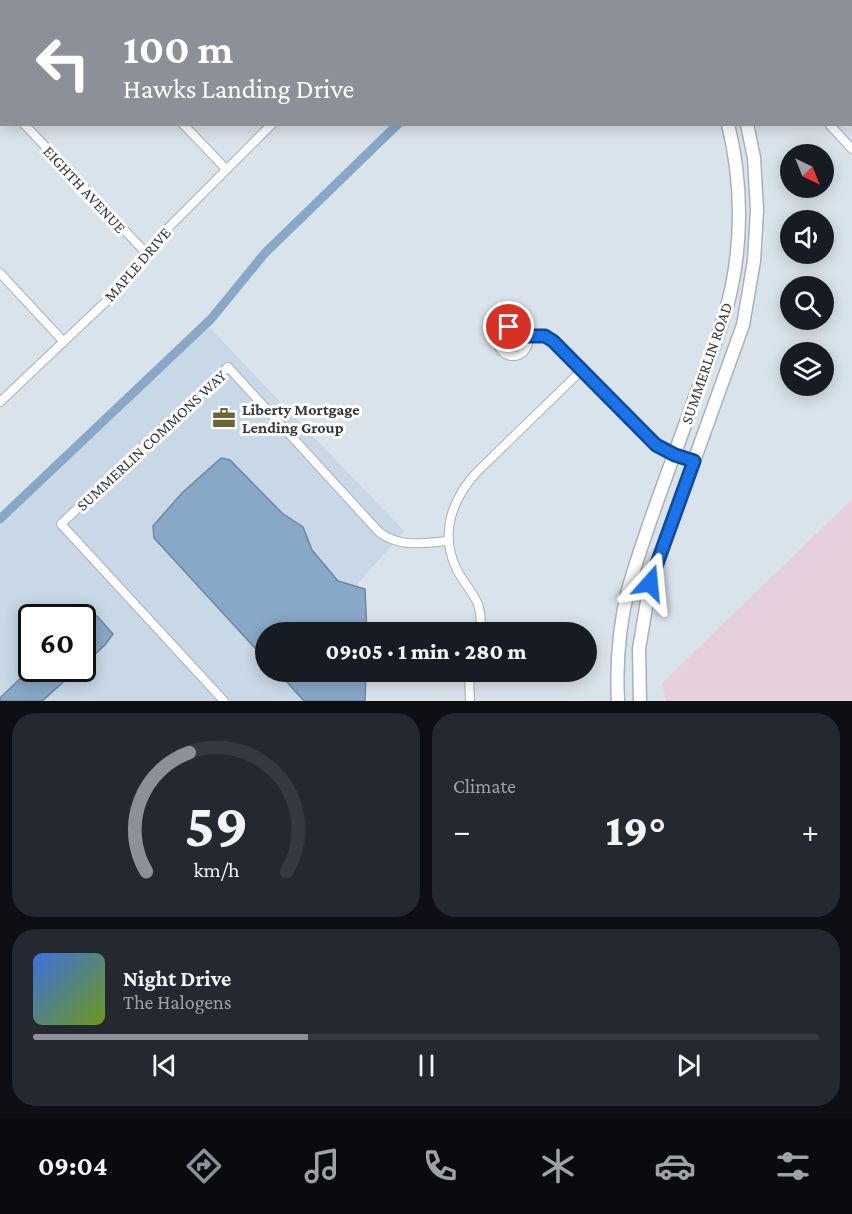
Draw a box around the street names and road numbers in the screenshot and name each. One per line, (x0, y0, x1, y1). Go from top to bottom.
street label: EIGHTH AVENUE (40, 142, 129, 237)
street label: MAPLE DRIVE (101, 224, 174, 305)
street label: SUMMERLIN ROAD (678, 300, 735, 426)
street label: SUMMERLIN COMMONS WAY (73, 366, 230, 514)

